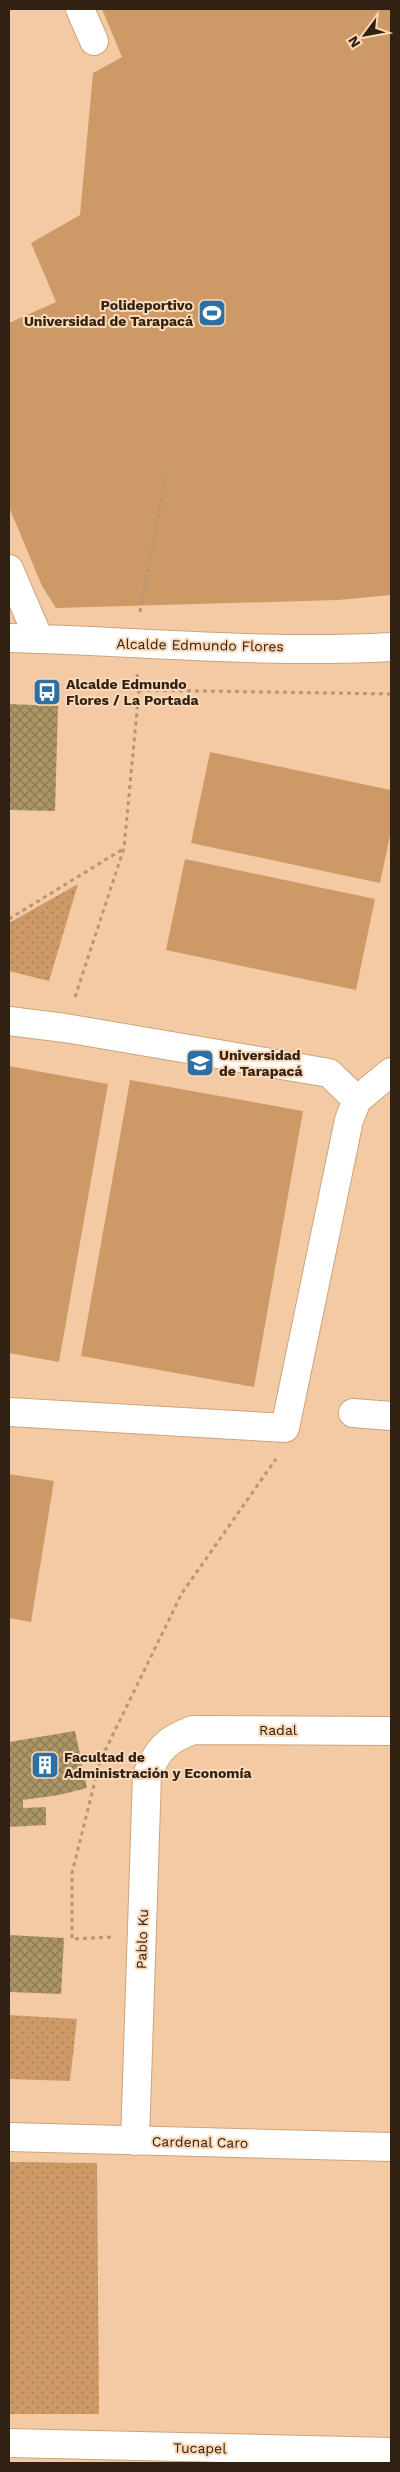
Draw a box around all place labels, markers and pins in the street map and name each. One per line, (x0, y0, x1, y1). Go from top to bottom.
place label: Polideportivo Universidad de Tarapacá (24, 297, 194, 329)
sports icon: Polideportivo Universidad de Tarapacá (197, 298, 227, 328)
place label: Alcalde Edmundo Flores / La Portada (66, 676, 199, 708)
bus stop icon: Alcalde Edmundo Flores / La Portada (32, 677, 62, 707)
place label: Universidad de Tarapacá (219, 1047, 303, 1079)
school or university icon: Universidad de Tarapacá (185, 1048, 215, 1078)
place label: Facultad de Administración y Economía (64, 1749, 253, 1781)
building icon: Facultad de Administración y Economía (30, 1750, 60, 1780)

